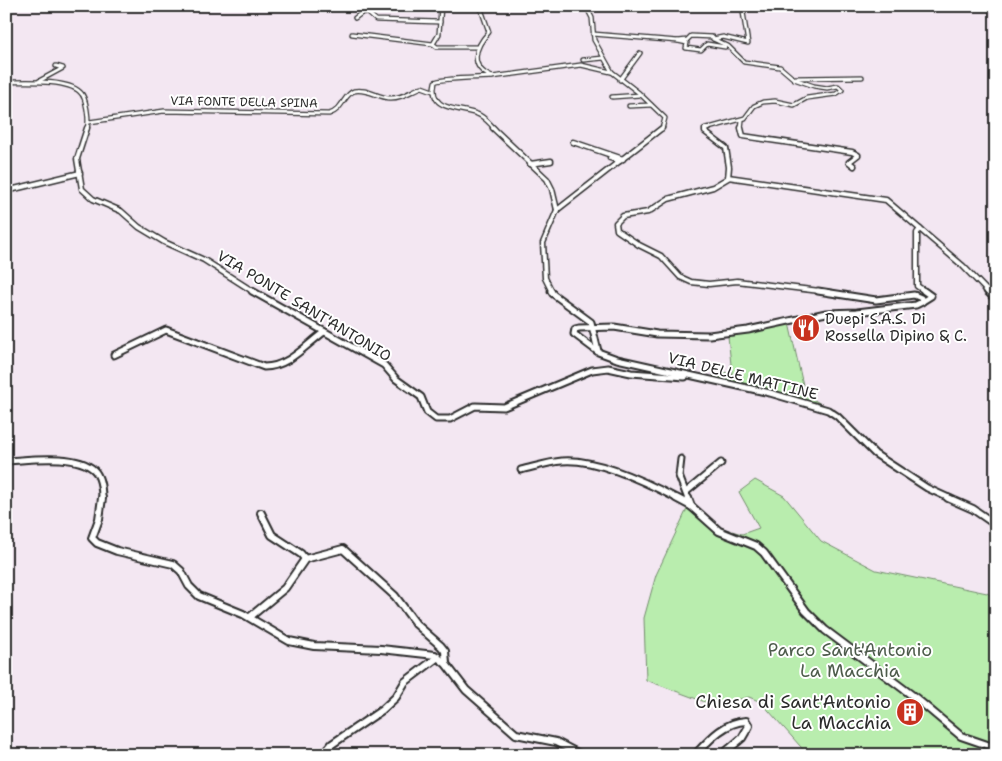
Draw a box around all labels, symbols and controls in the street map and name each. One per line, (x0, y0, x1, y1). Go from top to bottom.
street label: VIA FONTE DELLA SPINA (170, 93, 318, 111)
street label: VIA PONTE SANT'ANTONIO (213, 246, 395, 366)
place label: Duepi S.A.S. Di Rossella Dipino & C. (825, 309, 967, 346)
restaurant icon: Duepi S.A.S. Di Rossella Dipino & C. (791, 313, 821, 343)
street label: VIA DELLE MATTINE (666, 348, 820, 404)
park label: Parco Sant'Antonio La Macchia (768, 638, 932, 683)
place label: Chiesa di Sant'Antonio La Macchia (695, 690, 891, 735)
building icon: Chiesa di Sant'Antonio La Macchia (895, 697, 925, 727)

